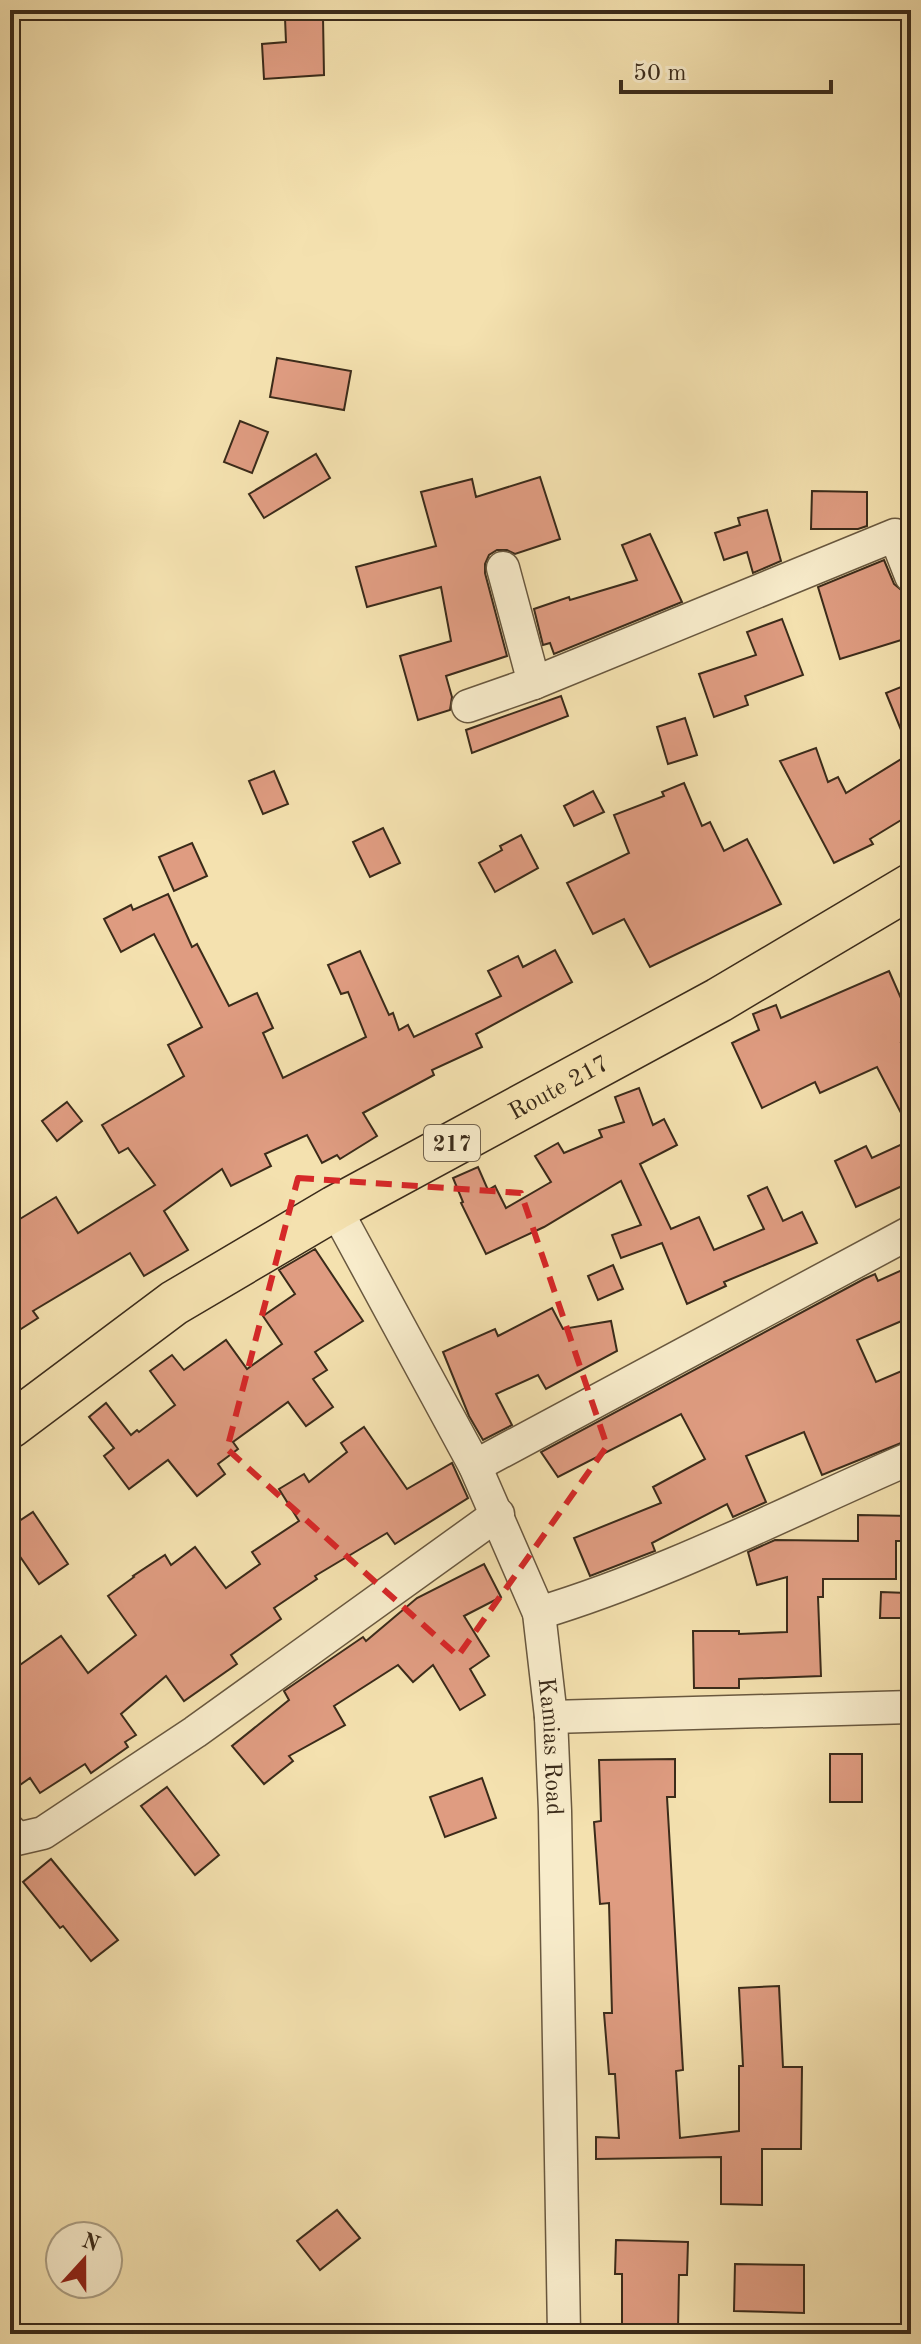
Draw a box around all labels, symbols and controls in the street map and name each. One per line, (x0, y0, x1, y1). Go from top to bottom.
scale bar (621, 44, 831, 94)
text: 50 m (633, 62, 687, 86)
street label: Route 217 (505, 1052, 613, 1125)
road number: 217 (424, 1125, 480, 1161)
street label: Kamias Road (533, 1677, 565, 1816)
north arrow (44, 2220, 124, 2300)
text: N (79, 2230, 102, 2257)

